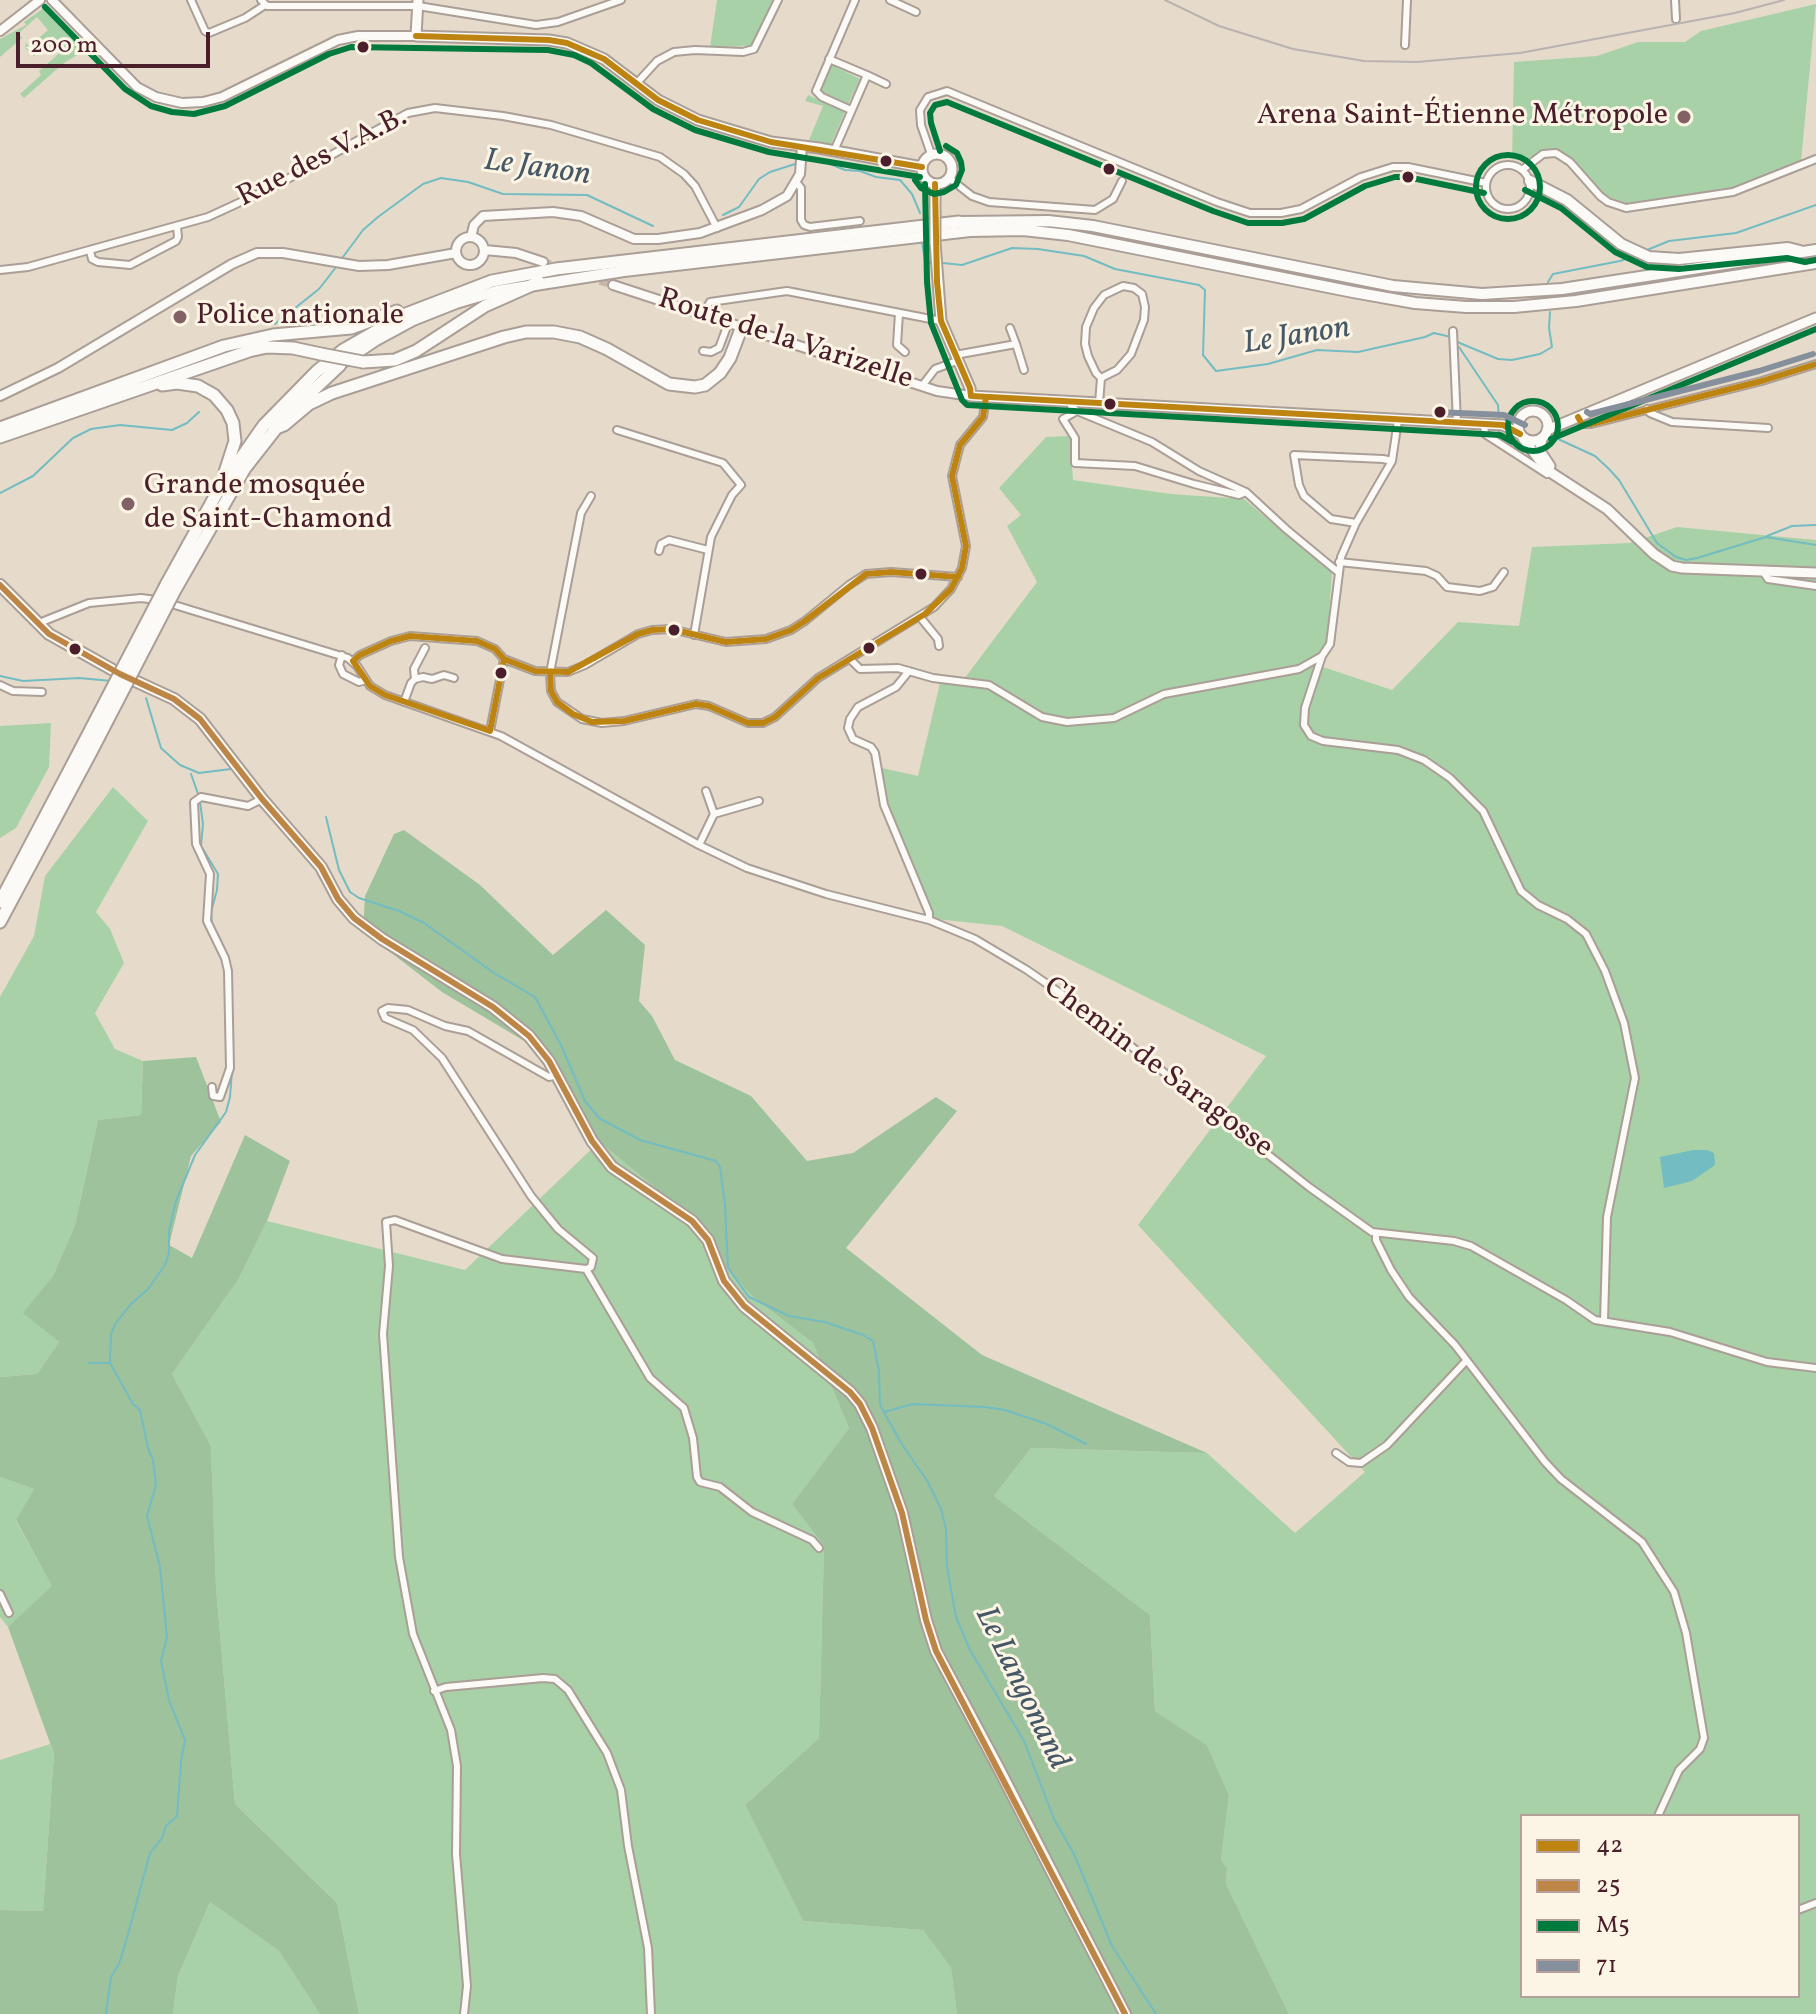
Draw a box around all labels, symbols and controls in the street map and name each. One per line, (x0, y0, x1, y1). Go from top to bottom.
scale bar (20, 16, 214, 66)
text: 200 m (30, 29, 98, 63)
unlabelled marker (355, 39, 371, 55)
place label: Arena Saint-Étienne Métropole (1257, 99, 1668, 135)
street label: Rue des V.A.B. (232, 101, 414, 217)
marker: Arena Saint-Étienne Métropole (1675, 108, 1693, 126)
water label: Le Janon (481, 144, 593, 196)
unlabelled marker (878, 153, 894, 169)
unlabelled marker (1101, 161, 1117, 177)
unlabelled marker (1400, 169, 1416, 185)
street label: Route de la Varizelle (653, 283, 917, 399)
place label: Police nationale (196, 299, 404, 335)
marker: Police nationale (171, 308, 189, 326)
water label: Le Janon (1241, 311, 1353, 365)
unlabelled marker (1102, 396, 1118, 412)
unlabelled marker (1432, 404, 1448, 420)
place label: Grande mosquée de Saint-Chamond (144, 469, 392, 540)
marker: Grande mosquée de Saint-Chamond (119, 495, 137, 513)
unlabelled marker (913, 566, 929, 582)
unlabelled marker (666, 622, 682, 638)
unlabelled marker (861, 640, 877, 656)
unlabelled marker (67, 641, 83, 657)
unlabelled marker (493, 665, 509, 681)
street label: Chemin de Saragosse (1035, 971, 1279, 1167)
water label: Le Langonand (964, 1601, 1076, 1777)
legend (1520, 1814, 1800, 1998)
text: 42 (1596, 1829, 1623, 1863)
text: 25 (1596, 1869, 1620, 1903)
text: M5 (1596, 1909, 1630, 1943)
text: 71 (1596, 1949, 1617, 1983)

